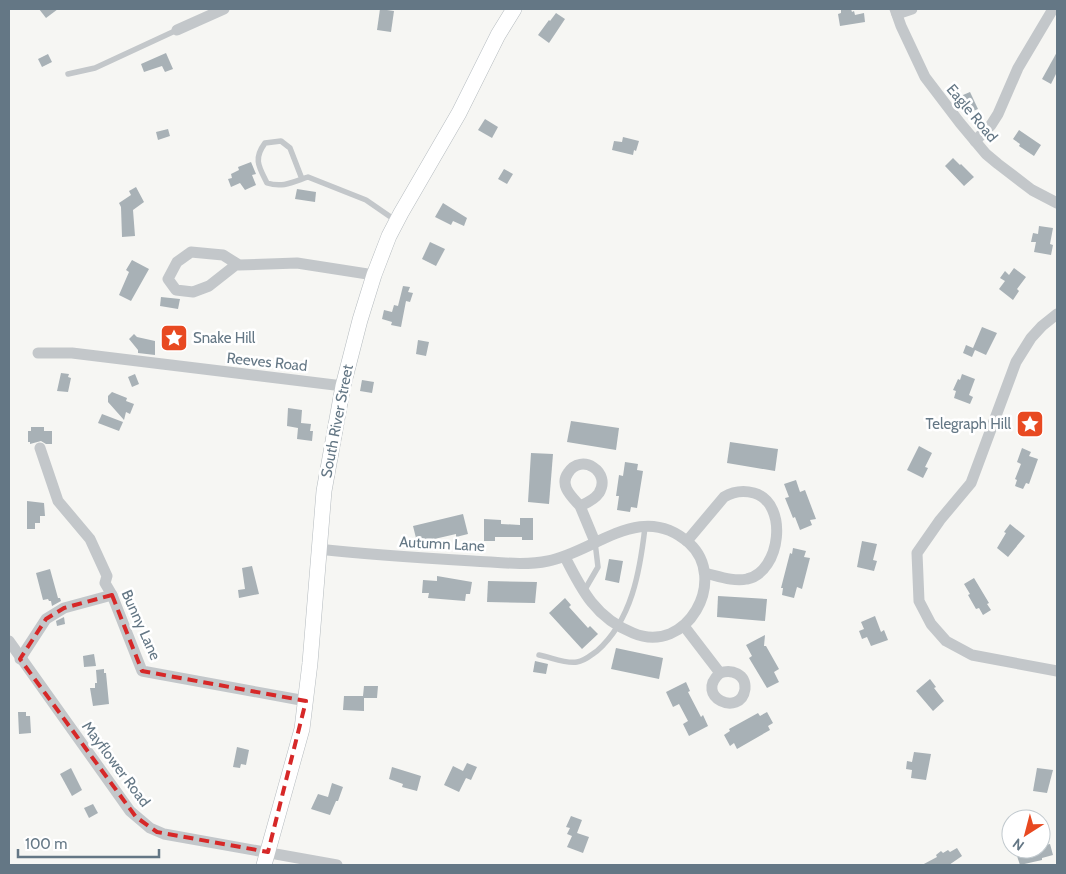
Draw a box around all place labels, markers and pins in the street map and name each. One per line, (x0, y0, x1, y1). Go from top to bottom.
place icon: Snake Hill (159, 323, 189, 353)
place label: Snake Hill (193, 329, 256, 347)
place icon: Telegraph Hill (1015, 409, 1045, 439)
place label: Telegraph Hill (925, 415, 1011, 433)

